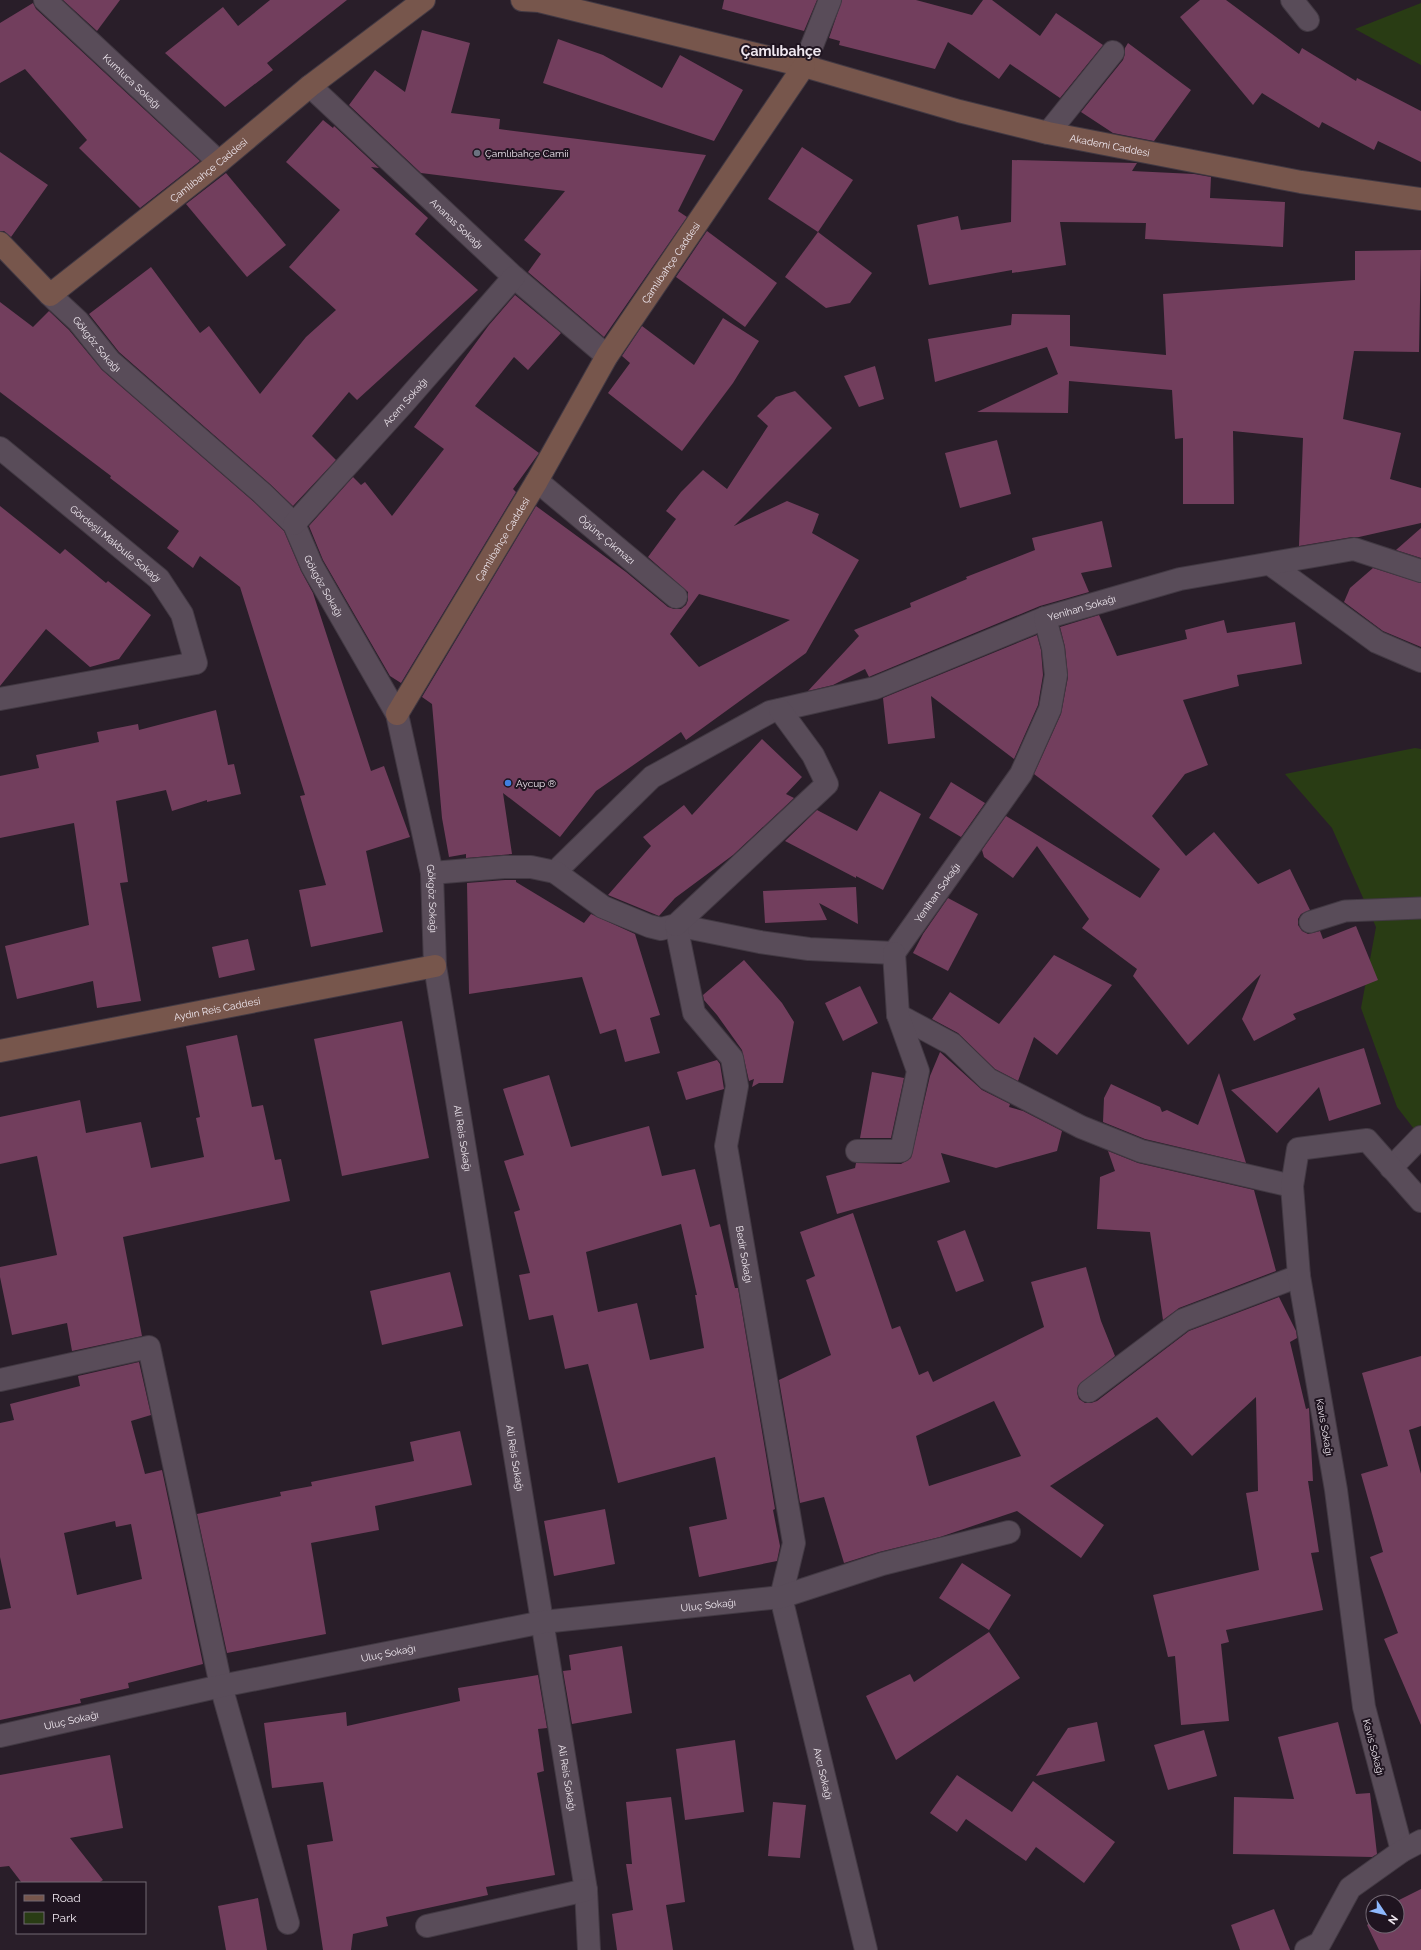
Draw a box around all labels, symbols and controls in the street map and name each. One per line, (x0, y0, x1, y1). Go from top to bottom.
district label: Çamlıbahçe (741, 43, 822, 59)
street label: Kumluca Sokağı (101, 52, 163, 111)
street label: Akademi Caddesi (1069, 132, 1151, 159)
street label: Çamlıbahçe Caddesi (168, 136, 249, 204)
marker: Çamlıbahçe Camii (472, 148, 482, 158)
place label: Çamlıbahçe Camii (485, 148, 569, 159)
street label: Ananas Sokağı (428, 197, 485, 251)
street label: Çamlıbahçe Caddesi (639, 220, 702, 305)
street label: Gökgöz Sokağı (71, 314, 123, 374)
street label: Acem Sokağı (381, 376, 429, 428)
street label: Çamlıbahçe Caddesi (473, 496, 532, 583)
street label: Gördeşli Makbule Sokağı (68, 503, 164, 583)
street label: Öğünç Çıkmazı (576, 513, 637, 566)
street label: Gökgöz Sokağı (302, 554, 345, 619)
street label: Yenihan Sokağı (1046, 593, 1117, 623)
marker: Aycup ® (503, 778, 513, 788)
place label: Aycup ® (516, 778, 556, 789)
street label: Yenihan Sokağı (912, 861, 962, 925)
street label: Gökgöz Sokağı (424, 863, 439, 933)
street label: Aydın Reis Caddesi (173, 995, 261, 1023)
street label: Ali Reis Sokağı (452, 1104, 473, 1172)
street label: Bedir Sokağı (734, 1225, 754, 1284)
street label: Kavis Sokağı (1314, 1398, 1335, 1456)
street label: Ali Reis Sokağı (504, 1424, 526, 1492)
street label: Uluç Sokağı (680, 1597, 736, 1614)
street label: Uluç Sokağı (360, 1642, 416, 1664)
street label: Uluç Sokağı (43, 1709, 100, 1732)
street label: Kavis Sokağı (1361, 1718, 1386, 1776)
street label: Ali Reis Sokağı (556, 1744, 578, 1812)
street label: Avcı Sokağı (811, 1747, 835, 1801)
legend (16, 1882, 146, 1934)
text: Road (52, 1891, 81, 1905)
north arrow (1365, 1894, 1405, 1934)
text: Park (52, 1911, 77, 1925)
text: N (1385, 1912, 1401, 1927)

